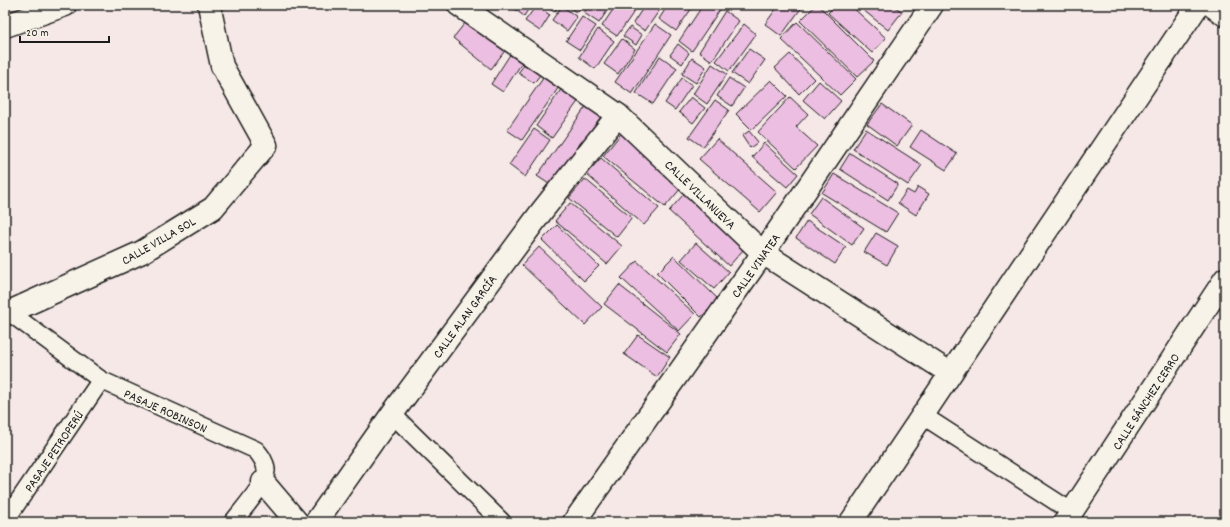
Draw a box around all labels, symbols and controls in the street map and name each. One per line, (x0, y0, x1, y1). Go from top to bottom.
scale bar (20, 18, 109, 44)
text: 20 m (26, 25, 49, 42)
street label: CALLE VILLANUEVA (659, 157, 739, 235)
street label: CALLE VILLA SOL (119, 213, 200, 271)
street label: CALLE VINATEA (728, 230, 786, 303)
street label: CALLE ALAN GARCÍA (429, 272, 503, 363)
street label: CALLE SÁNCHEZ CERRO (1109, 350, 1186, 455)
street label: PASAJE ROBINSON (120, 385, 210, 439)
street label: PASAJE PETROPERÚ (21, 408, 89, 497)

